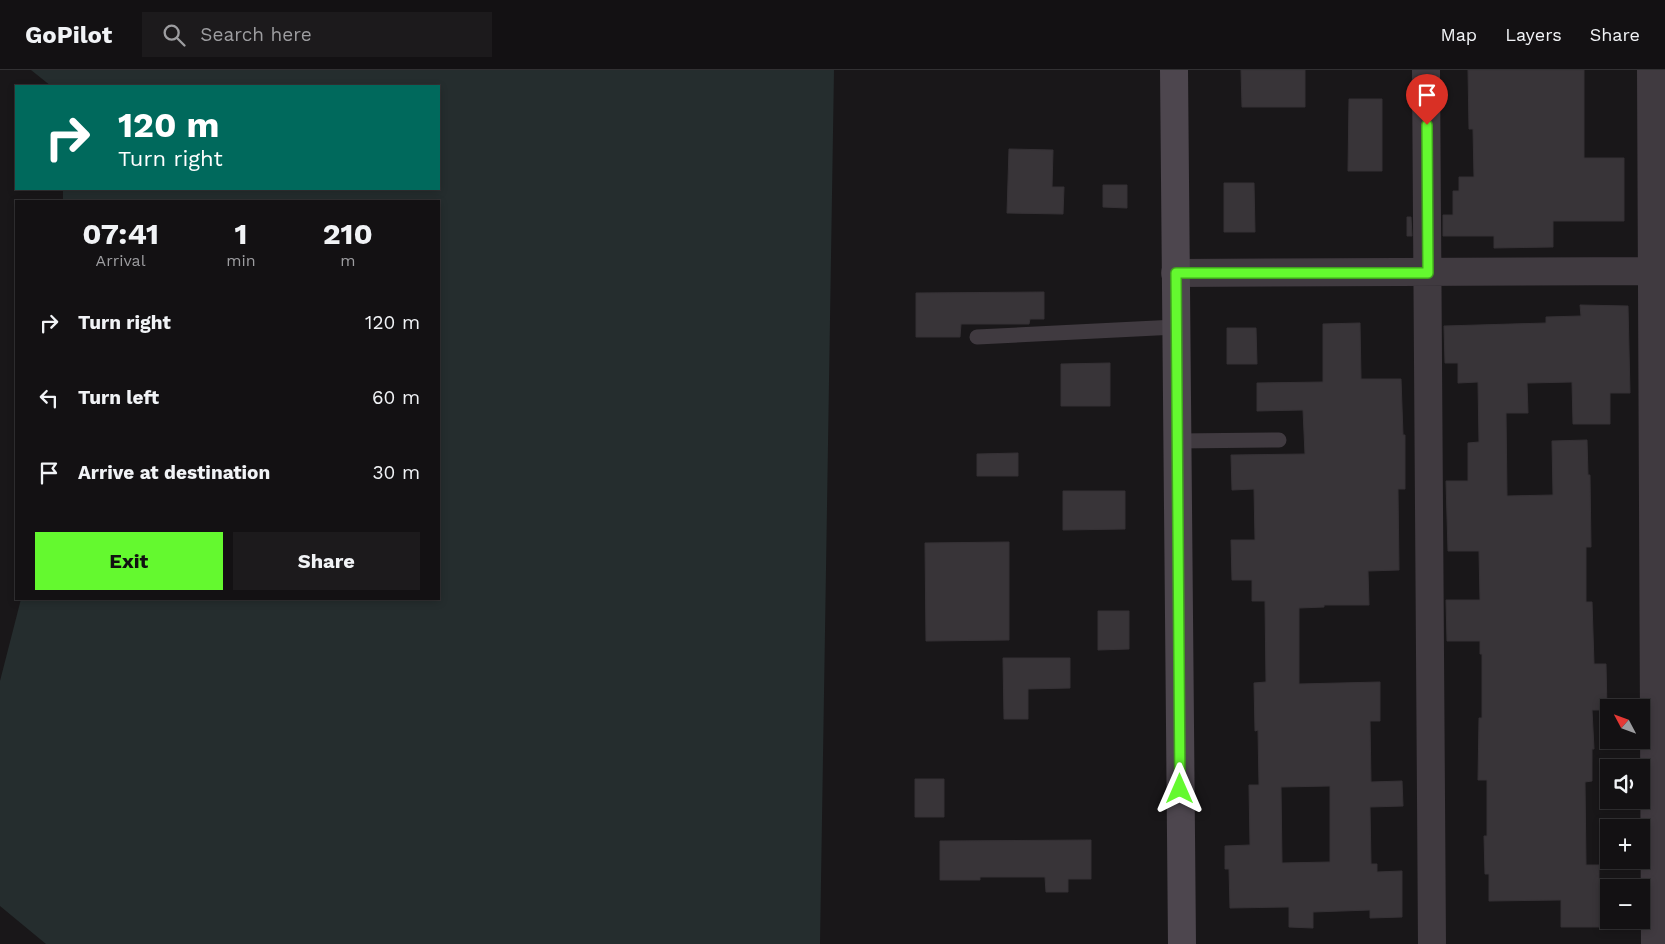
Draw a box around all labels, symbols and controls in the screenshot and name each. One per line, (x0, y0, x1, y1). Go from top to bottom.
search box (142, 12, 492, 57)
text: GoPilot (25, 21, 112, 49)
icon: search (160, 21, 188, 49)
text: Search here (200, 23, 312, 46)
text: Map (1440, 24, 1477, 45)
text: Layers (1505, 24, 1562, 45)
text: Share (1590, 24, 1640, 45)
pin (1406, 74, 1448, 125)
icon: arrive (1413, 81, 1441, 109)
text: 120 m (118, 104, 219, 146)
icon: right (35, 105, 100, 170)
text: Turn right (118, 146, 223, 171)
text: 07:41 (82, 216, 159, 251)
text: 1 (234, 216, 247, 251)
text: 210 (323, 216, 373, 251)
text: Arrival (96, 251, 146, 270)
text: min (226, 251, 256, 270)
text: m (340, 251, 355, 270)
icon: right (35, 309, 63, 337)
text: Turn right (78, 311, 171, 334)
text: 120 m (365, 311, 420, 334)
icon: left (35, 384, 63, 412)
text: Turn left (78, 386, 159, 409)
text: 60 m (372, 386, 420, 409)
icon: arrive (35, 459, 63, 487)
text: Arrive at destination (78, 461, 270, 484)
text: 30 m (373, 461, 420, 484)
button: Exit (35, 532, 223, 590)
button: Share (233, 532, 420, 590)
north arrow (1600, 699, 1650, 749)
map controls (1600, 699, 1650, 929)
button: sound (1600, 759, 1650, 809)
position arrow (1153, 762, 1205, 814)
button: + (1600, 819, 1650, 869)
button: − (1600, 879, 1650, 929)

